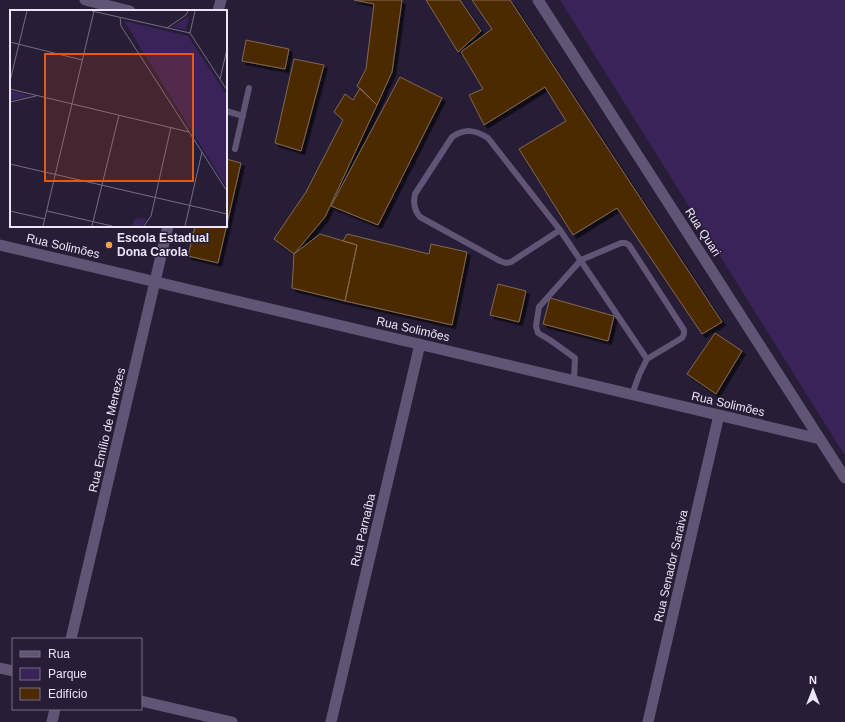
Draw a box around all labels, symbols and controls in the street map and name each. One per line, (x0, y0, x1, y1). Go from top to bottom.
inset map (10, 10, 227, 227)
street label: Rua Quari (682, 205, 724, 259)
street label: Rua Solimões (25, 231, 101, 261)
place label: Escola Estadual Dona Carola (117, 231, 209, 259)
marker: Escola Estadual Dona Carola (104, 240, 114, 250)
street label: Rua Solimões (375, 314, 451, 344)
street label: Rua Emílio de Menezes (86, 366, 128, 494)
street label: Rua Solimões (690, 389, 766, 419)
street label: Rua Parnaíba (348, 492, 378, 568)
street label: Rua Senador Saraiva (651, 508, 691, 623)
legend (12, 638, 142, 710)
text: Rua (48, 647, 70, 661)
text: Parque (48, 667, 87, 681)
north arrow (793, 670, 833, 710)
text: N (809, 674, 817, 686)
text: Edifício (48, 687, 88, 701)

